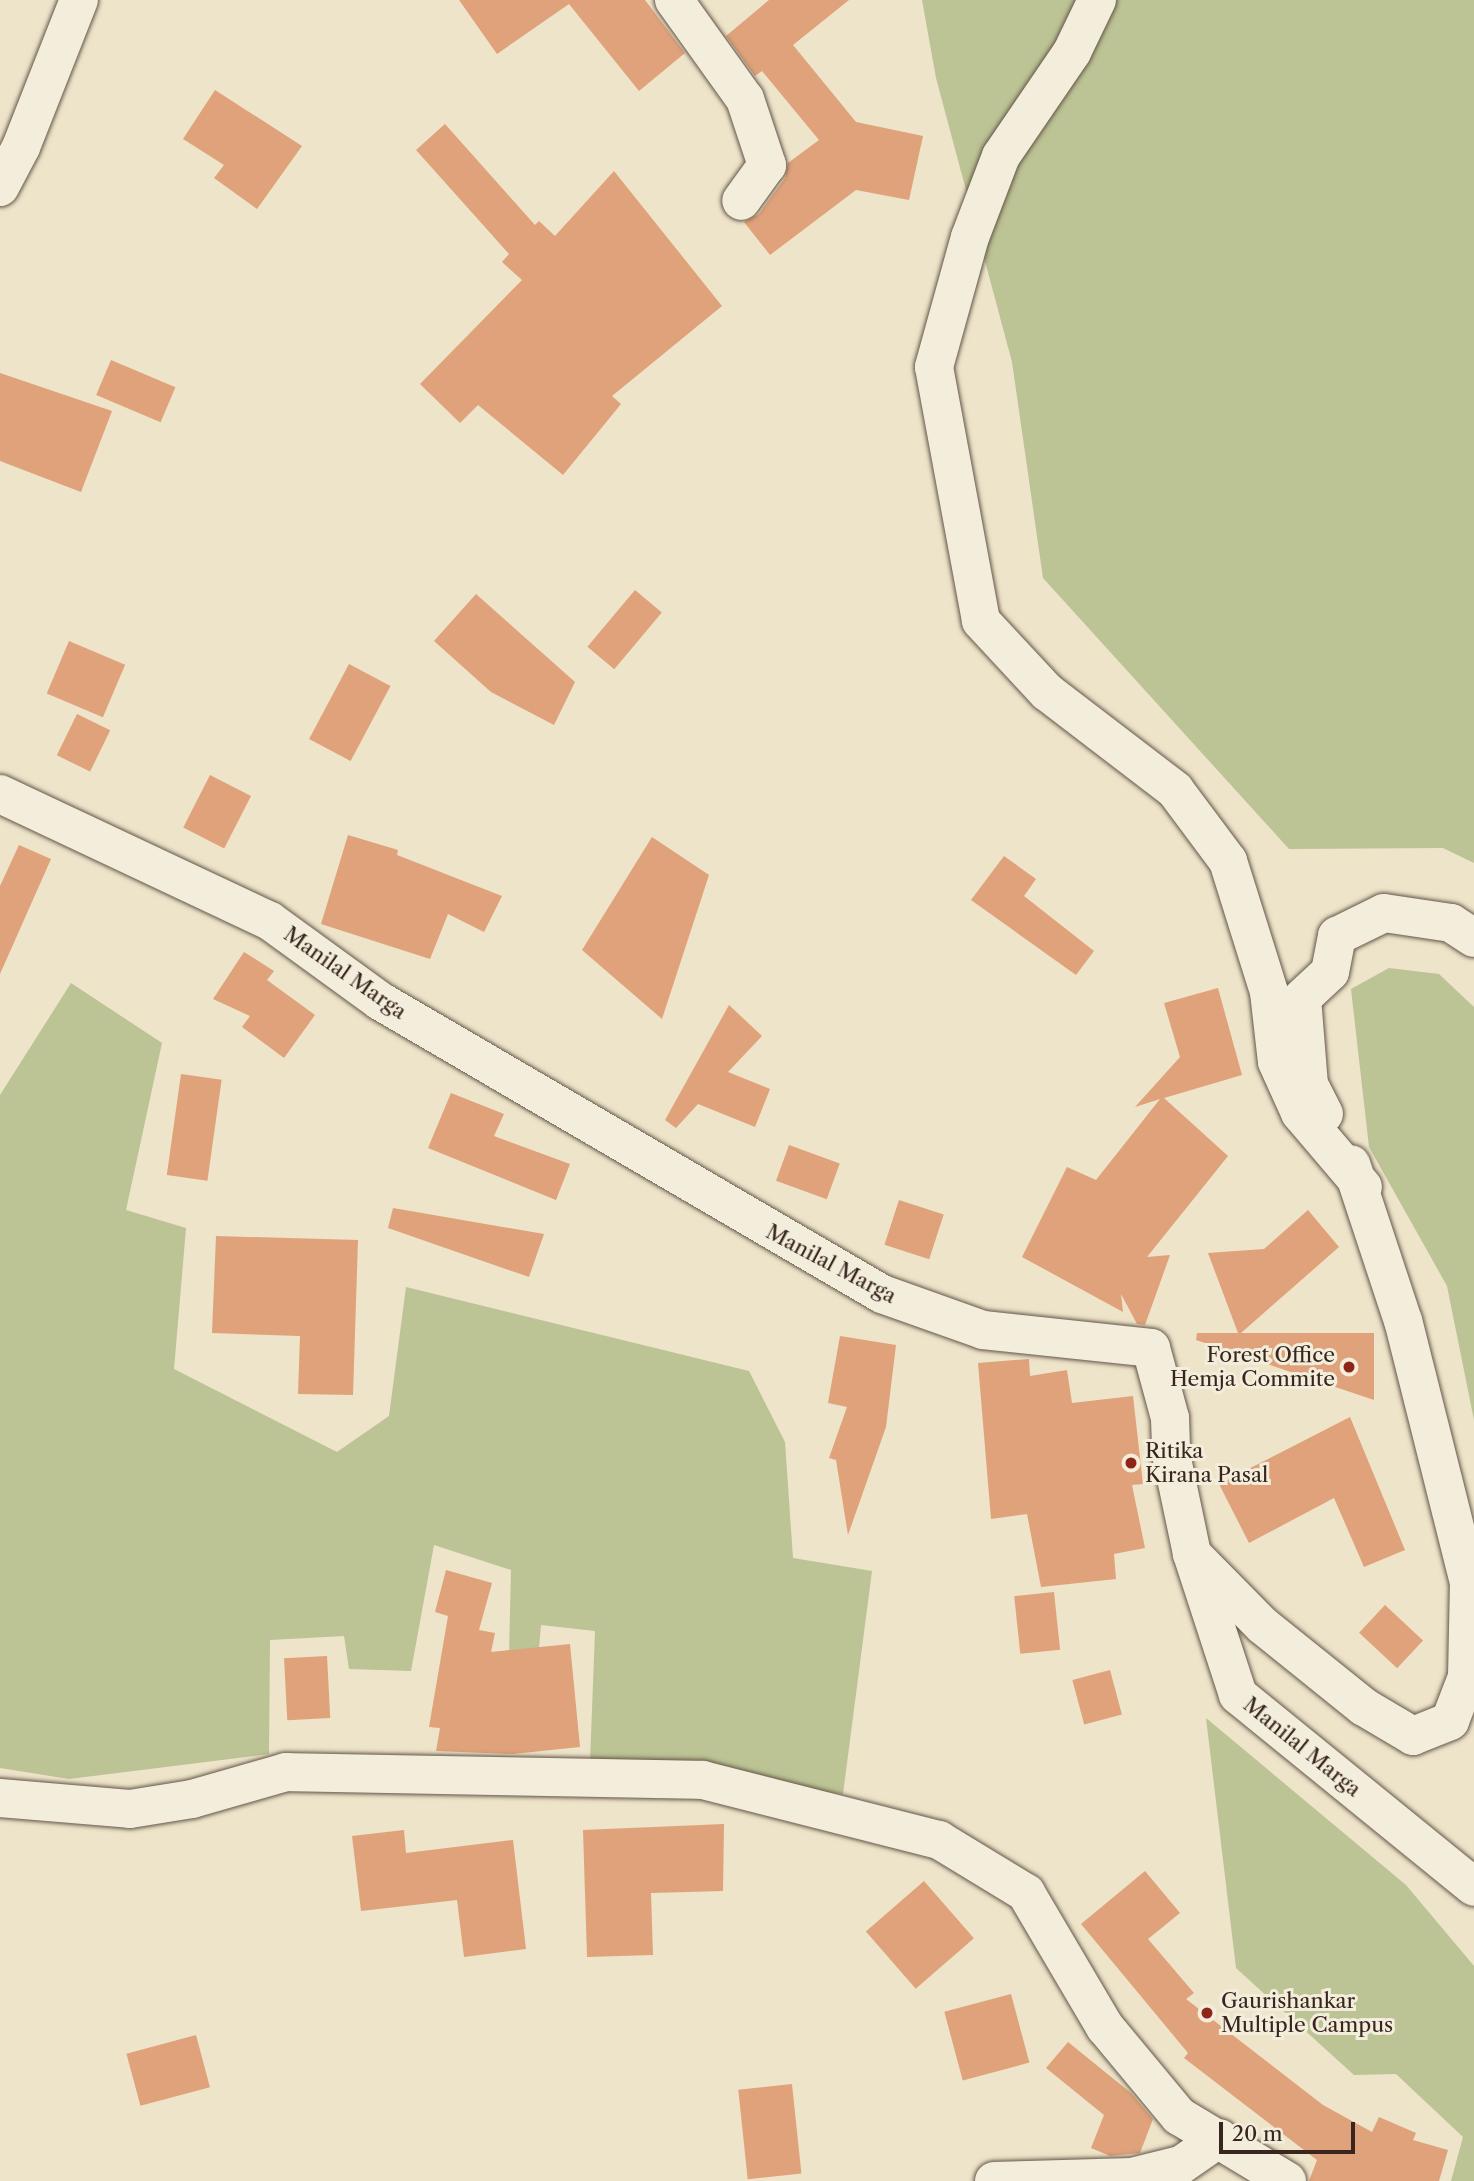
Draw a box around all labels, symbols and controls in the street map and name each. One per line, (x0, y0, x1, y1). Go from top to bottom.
street label: Manilal Marga (279, 921, 411, 1025)
street label: Manilal Marga (762, 1219, 900, 1309)
place label: Forest Office Hemja Commite (1170, 1342, 1335, 1392)
marker: Forest Office Hemja Commite (1341, 1359, 1357, 1375)
place label: Ritika Kirana Pasal (1145, 1438, 1268, 1488)
marker: Ritika Kirana Pasal (1123, 1455, 1139, 1471)
street label: Manilal Marga (1238, 1692, 1366, 1802)
place label: Gaurishankar Multiple Campus (1221, 1988, 1393, 2038)
marker: Gaurishankar Multiple Campus (1199, 2005, 1215, 2021)
scale bar (1222, 2108, 1358, 2152)
text: 20 m (1232, 2121, 1283, 2146)

